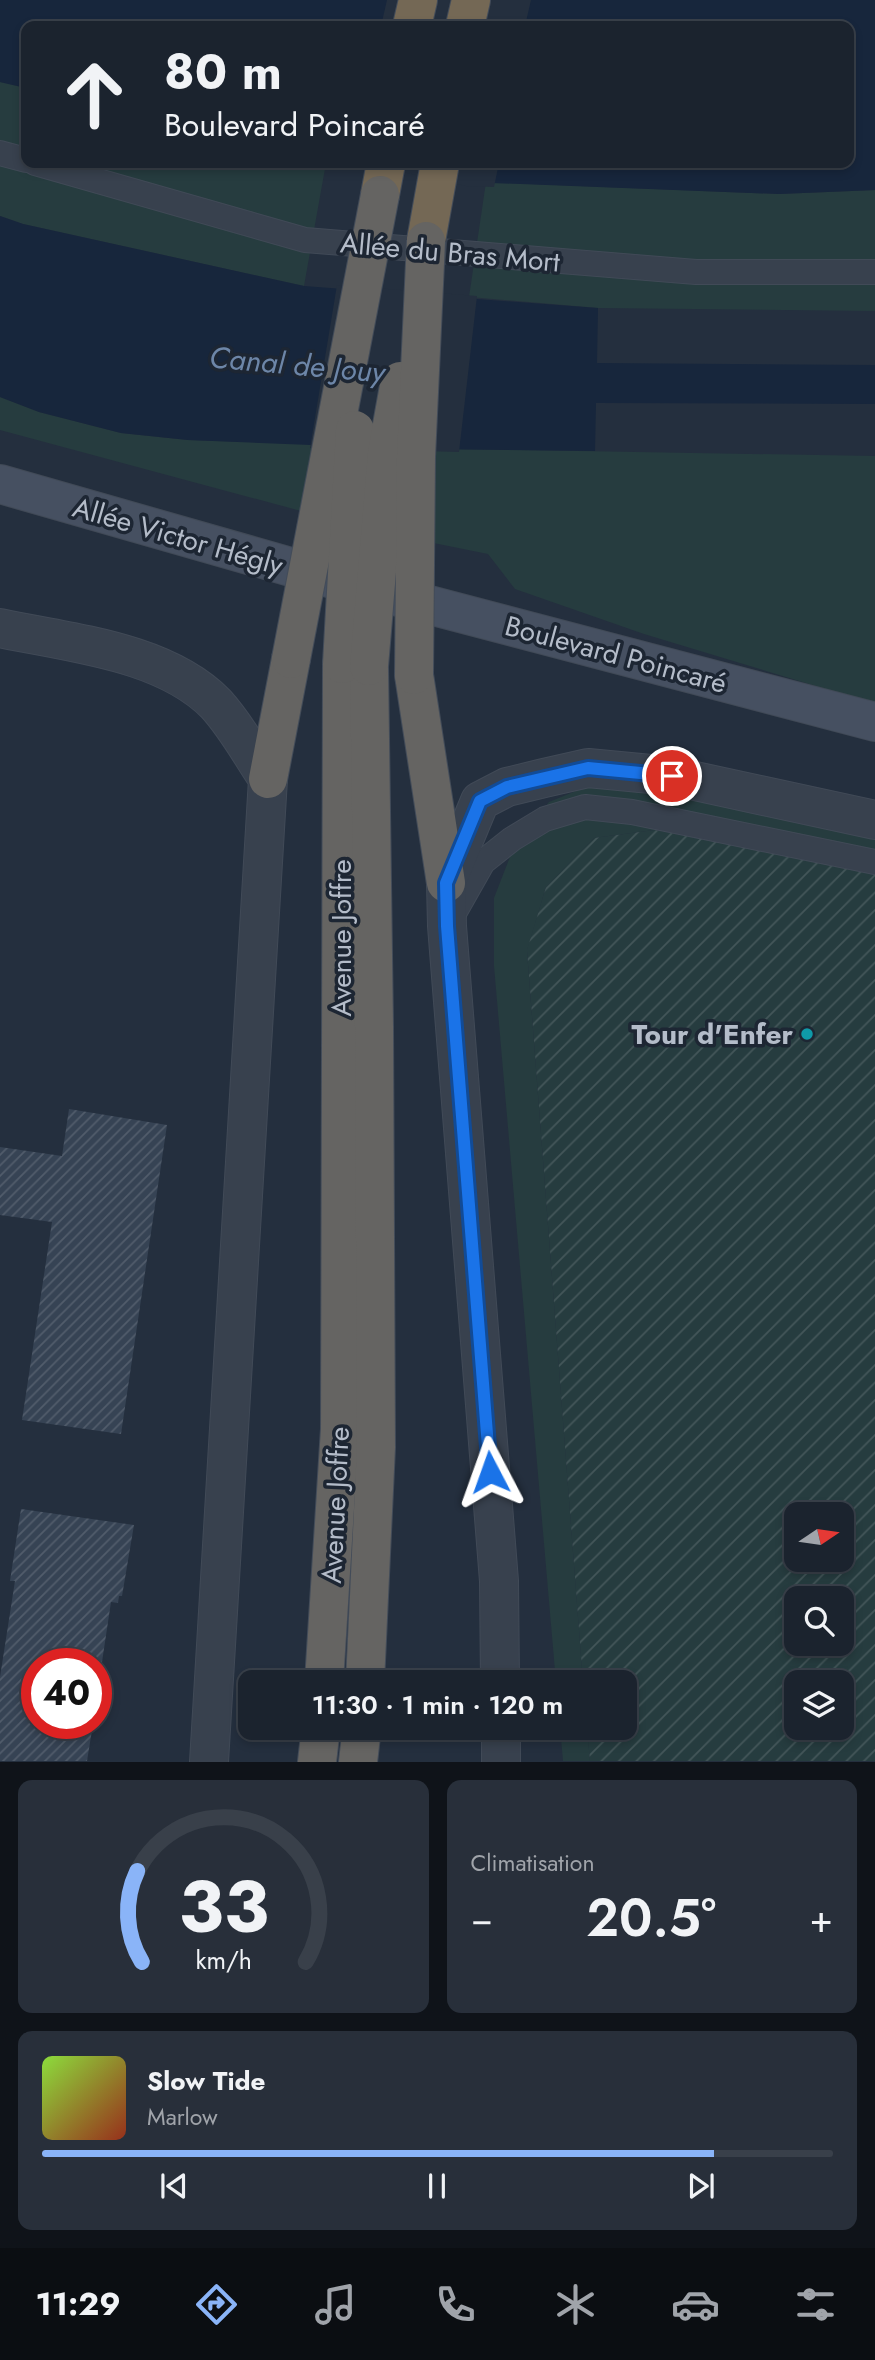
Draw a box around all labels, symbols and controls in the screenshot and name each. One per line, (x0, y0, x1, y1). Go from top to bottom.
text: 80 m (164, 37, 282, 107)
icon: ahead (49, 49, 140, 140)
text: Boulevard Poincaré (164, 102, 425, 148)
street label: Allée du Bras Mort (338, 222, 562, 283)
water label: Canal de Jouy (208, 335, 389, 394)
street label: Allée Victor Hégly (68, 487, 288, 586)
street label: Boulevard Poincaré (500, 605, 731, 704)
pin (642, 746, 702, 806)
icon: arrive (653, 757, 691, 795)
street label: Avenue Joffre (321, 859, 362, 1017)
place label: Tour d'Enfer (632, 1014, 793, 1055)
marker: Tour d'Enfer (799, 1026, 815, 1042)
street label: Avenue Joffre (311, 1425, 360, 1585)
position arrow (453, 1435, 527, 1509)
north arrow (784, 1502, 854, 1572)
map controls (784, 1502, 854, 1740)
button: search (784, 1586, 854, 1656)
speed limit sign: 40 (21, 1648, 112, 1739)
button: layers (784, 1670, 854, 1740)
text: 11:30 · 1 min · 120 m (312, 1686, 563, 1724)
text: Climatisation (471, 1846, 595, 1880)
text: 33 (178, 1855, 268, 1960)
text: 20.5° (586, 1880, 716, 1956)
text: − (471, 1891, 493, 1946)
text: + (810, 1891, 833, 1946)
text: km/h (195, 1942, 252, 1978)
text: Slow Tide (147, 2062, 266, 2100)
text: Marlow (147, 2100, 218, 2134)
icon: previous (155, 2167, 193, 2205)
icon: pause (418, 2167, 456, 2205)
icon: next (682, 2167, 720, 2205)
icon: directions (192, 2280, 241, 2329)
icon: music (311, 2280, 360, 2329)
icon: phone (431, 2280, 480, 2329)
icon: climate (551, 2280, 600, 2329)
icon: car (671, 2280, 720, 2329)
icon: filters (791, 2280, 840, 2329)
text: 11:29 (35, 2281, 121, 2327)

